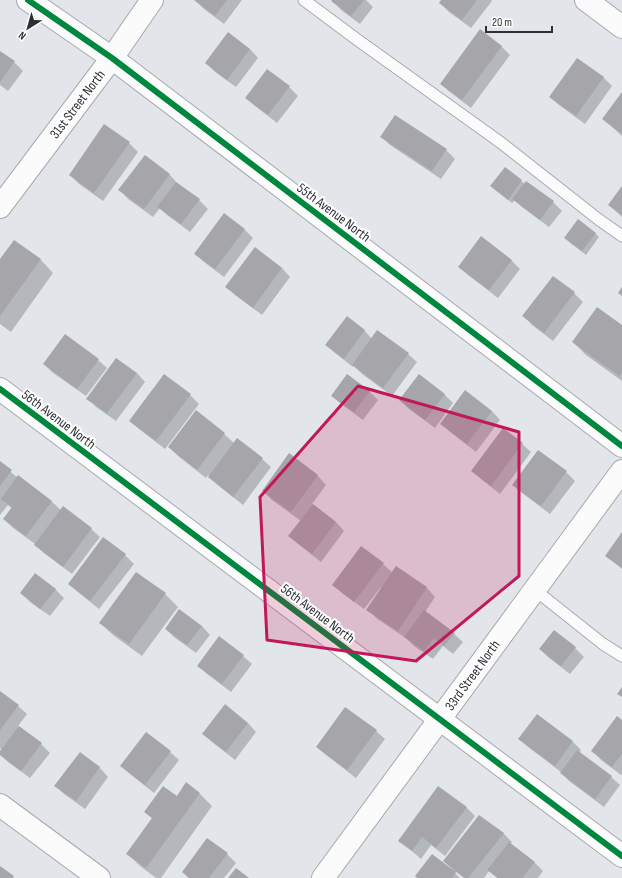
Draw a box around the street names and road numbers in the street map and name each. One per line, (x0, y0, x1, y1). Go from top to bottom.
street label: 31st Street North (46, 67, 109, 142)
street label: 55th Avenue North (294, 179, 374, 246)
street label: 56th Avenue North (18, 386, 99, 453)
street label: 56th Avenue North (277, 580, 358, 647)
street label: 33rd Street North (441, 637, 504, 714)

